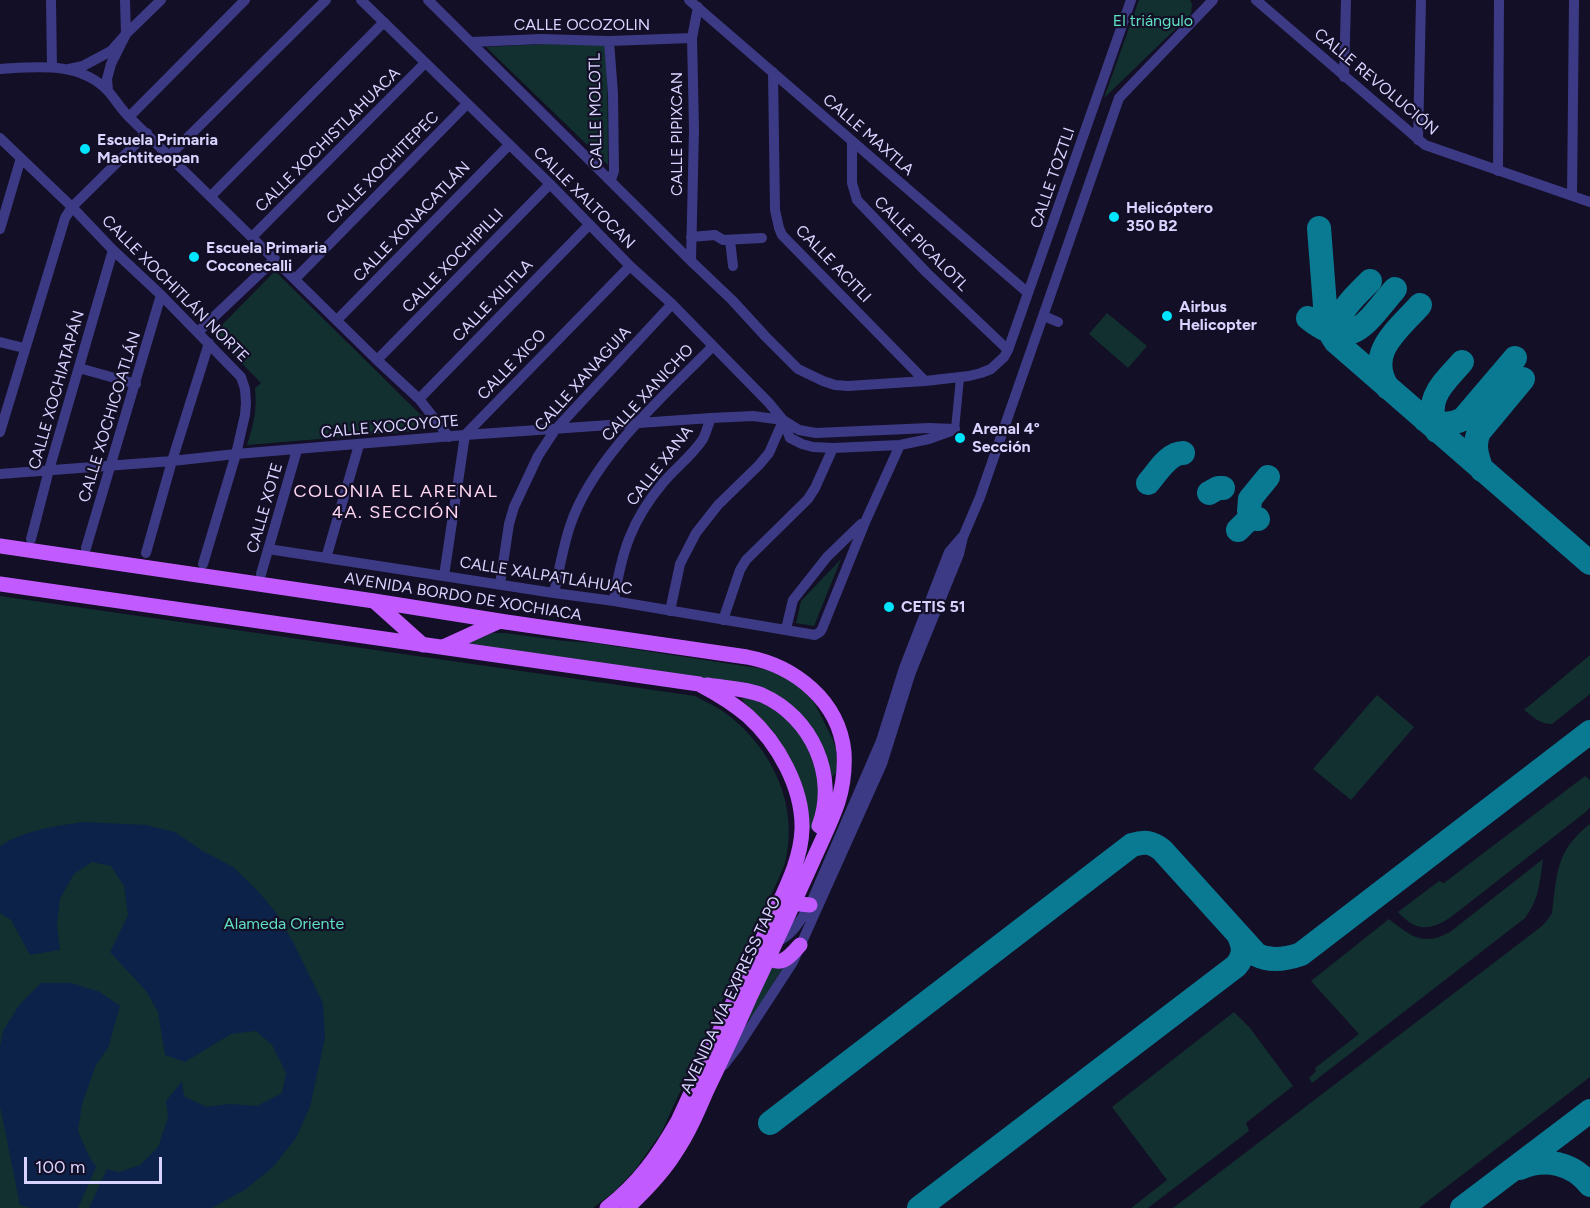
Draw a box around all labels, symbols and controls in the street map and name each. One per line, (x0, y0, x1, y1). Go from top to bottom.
park label: El triángulo (1113, 11, 1193, 31)
street label: CALLE OCOZOLIN (514, 15, 650, 35)
street label: CALLE REVOLUCIÓN (1310, 25, 1442, 139)
street label: CALLE MOLOTL (585, 53, 607, 169)
street label: CALLE XOCHISTLAHUACA (252, 64, 404, 216)
street label: CALLE PIPIXCAN (667, 72, 687, 196)
street label: CALLE MAXTLA (818, 90, 918, 180)
street label: CALLE XOCHITEPEC (323, 108, 443, 228)
street label: CALLE TOZTLI (1027, 125, 1079, 231)
place label: Escuela Primaria Machtiteopan (97, 130, 218, 168)
marker: Escuela Primaria Machtiteopan (78, 142, 92, 156)
street label: CALLE XALTOCAN (529, 143, 639, 253)
street label: CALLE XONACATLÁN (349, 158, 475, 286)
street label: CALLE PICALOTL (870, 193, 972, 295)
place label: Helicóptero 350 B2 (1126, 198, 1213, 236)
street label: CALLE XOCHIPILLI (398, 205, 508, 317)
marker: Helicóptero 350 B2 (1107, 210, 1121, 224)
street label: CALLE XOCHITLÁN NORTE (98, 212, 252, 366)
street label: CALLE ACITLI (791, 221, 875, 307)
place label: Escuela Primaria Coconecalli (206, 238, 327, 276)
marker: Escuela Primaria Coconecalli (187, 250, 201, 264)
street label: CALLE XILITLA (449, 256, 537, 346)
place label: Airbus Helicopter (1179, 297, 1257, 335)
street label: CALLE XOCHIATAPÁN (25, 308, 89, 472)
marker: Airbus Helicopter (1160, 309, 1174, 323)
street label: CALLE XANAGUIA (531, 323, 635, 435)
street label: CALLE XICO (474, 326, 550, 404)
street label: CALLE XOCHICOATLÁN (75, 329, 145, 505)
street label: CALLE XANICHO (598, 340, 698, 446)
street label: CALLE XOCOYOTE (320, 411, 460, 443)
place label: Arenal 4° Sección (972, 419, 1040, 457)
street label: CALLE XANA (623, 422, 697, 510)
marker: Arenal 4° Sección (953, 431, 967, 445)
street label: CALLE XOTE (243, 461, 287, 555)
district label: COLONIA EL ARENAL 4A. SECCIÓN (294, 481, 498, 524)
street label: CALLE XALPATLÁHUAC (458, 553, 634, 599)
street label: AVENIDA BORDO DE XOCHIACA (343, 569, 583, 625)
place label: CETIS 51 (901, 597, 966, 617)
marker: CETIS 51 (882, 600, 896, 614)
street label: AVENIDA VÍA EXPRESS TAPO (677, 893, 785, 1097)
park label: Alameda Oriente (224, 914, 344, 934)
scale bar (27, 1145, 165, 1183)
text: 100 m (35, 1156, 85, 1178)

